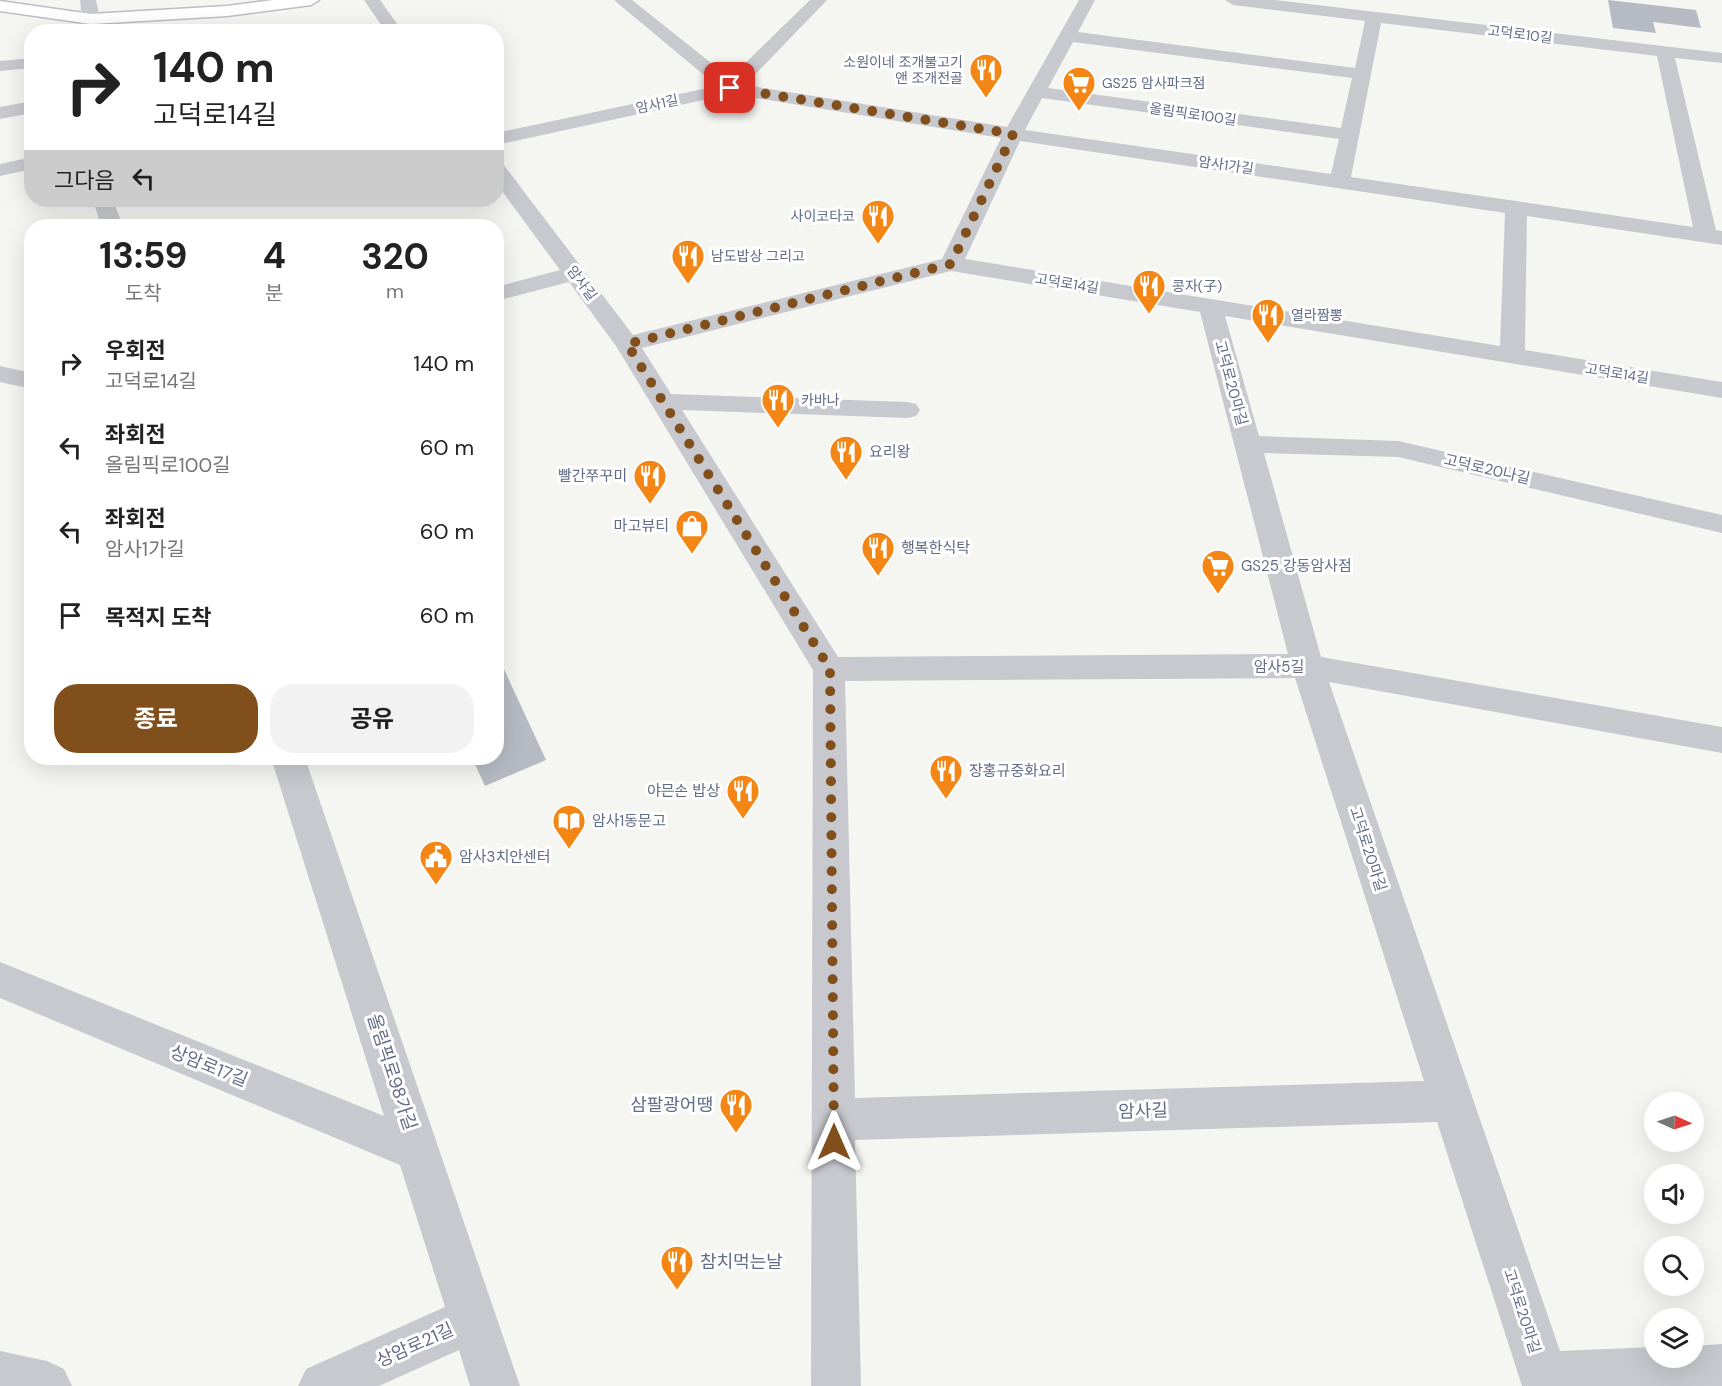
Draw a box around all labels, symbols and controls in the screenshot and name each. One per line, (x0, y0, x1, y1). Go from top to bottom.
street label: 고덕로10길 (1486, 21, 1554, 47)
text: 140 m (153, 40, 275, 95)
icon: right (54, 48, 132, 126)
restaurant icon: 소원이네 조개불고기 앤 조개전골 (968, 52, 1004, 99)
place label: 소원이네 조개불고기 앤 조개전골 (843, 53, 963, 87)
pin (704, 62, 755, 113)
supermarket icon: GS25 암사파크점 (1061, 65, 1097, 112)
icon: arrive (713, 71, 746, 104)
place label: GS25 암사파크점 (1102, 74, 1205, 92)
street label: 암사1길 (634, 91, 680, 117)
text: 고덕로14길 (153, 97, 277, 132)
street label: 올림픽로100길 (1148, 99, 1238, 129)
street label: 암사1가길 (1197, 152, 1255, 178)
icon: left (127, 162, 160, 195)
text: 그다음 (54, 166, 115, 195)
restaurant icon: 사이코타코 (860, 198, 896, 245)
place label: 사이코타코 (791, 207, 855, 225)
text: 13:59 (99, 232, 187, 279)
text: 4 (263, 232, 286, 279)
text: 320 (361, 233, 429, 280)
restaurant icon: 남도밥상 그리고 (670, 238, 706, 285)
place label: 남도밥상 그리고 (711, 247, 805, 265)
street label: 암사길 (563, 262, 601, 304)
restaurant icon: 콩자(子) (1131, 268, 1167, 315)
street label: 고덕로14길 (1034, 269, 1100, 297)
place label: 콩자(子) (1172, 277, 1222, 295)
text: m (386, 278, 404, 304)
text: 도착 (125, 280, 162, 306)
text: 분 (265, 280, 284, 306)
restaurant icon: 열라짬뽕 (1250, 297, 1286, 344)
place label: 열라짬뽕 (1291, 306, 1343, 324)
text: 우회전 (105, 336, 166, 365)
street label: 고덕로20마길 (1210, 338, 1252, 428)
icon: right (54, 347, 87, 380)
text: 140 m (413, 349, 474, 378)
street label: 고덕로14길 (1584, 359, 1650, 387)
text: 고덕로14길 (105, 368, 197, 394)
restaurant icon: 카바나 (760, 382, 796, 429)
place label: 카바나 (801, 391, 840, 409)
text: 좌회전 (105, 420, 166, 449)
icon: left (54, 431, 87, 464)
text: 60 m (420, 433, 474, 462)
restaurant icon: 요리왕 (828, 434, 864, 481)
place label: 요리왕 (869, 442, 911, 462)
street label: 고덕로20나길 (1442, 449, 1532, 489)
text: 올림픽로100길 (105, 452, 231, 478)
restaurant icon: 빨간쭈꾸미 (632, 458, 668, 505)
place label: 빨간쭈꾸미 (558, 466, 627, 486)
text: 좌회전 (105, 504, 166, 533)
shop icon: 마고뷰티 (674, 508, 710, 555)
icon: left (54, 515, 87, 548)
place label: 마고뷰티 (614, 516, 669, 536)
text: 60 m (420, 517, 474, 546)
restaurant icon: 행복한식탁 (860, 530, 896, 577)
text: 암사1가길 (105, 536, 185, 562)
place label: 행복한식탁 (901, 538, 970, 558)
supermarket icon: GS25 강동암사점 (1200, 548, 1236, 595)
place label: GS25 강동암사점 (1241, 556, 1352, 576)
icon: arrive (54, 599, 87, 632)
text: 60 m (420, 601, 474, 630)
text: 목적지 도착 (105, 603, 211, 632)
street label: 암사5길 (1254, 657, 1304, 677)
button: 종료 (54, 684, 258, 753)
button: 공유 (270, 684, 474, 753)
restaurant icon: 장홍규중화요리 (928, 753, 964, 800)
place label: 장홍규중화요리 (969, 761, 1066, 781)
restaurant icon: 야믄손 밥상 (725, 773, 761, 820)
place label: 야믄손 밥상 (647, 781, 720, 801)
library icon: 암사1동문고 (551, 803, 587, 850)
street label: 고덕로20마길 (1345, 804, 1391, 894)
place label: 암사1동문고 (592, 811, 666, 831)
public building icon: 암사3치안센터 (418, 839, 454, 886)
place label: 암사3치안센터 (459, 847, 551, 867)
street label: 올림픽로98가길 (362, 1011, 422, 1133)
street label: 상암로17길 (167, 1040, 251, 1092)
restaurant icon: 삼팔광어땡 (718, 1087, 754, 1134)
north arrow (1644, 1092, 1704, 1152)
map controls (1644, 1092, 1704, 1368)
place label: 삼팔광어땡 (630, 1093, 713, 1117)
street label: 암사길 (1118, 1098, 1168, 1124)
position arrow (802, 1110, 866, 1174)
button: sound (1644, 1164, 1704, 1224)
button: search (1644, 1236, 1704, 1296)
restaurant icon: 참치먹는날 (659, 1244, 695, 1291)
place label: 참치먹는날 (700, 1250, 783, 1274)
street label: 고덕로20마길 (1499, 1266, 1545, 1356)
button: layers (1644, 1308, 1704, 1368)
street label: 상암로21길 (373, 1317, 457, 1373)

